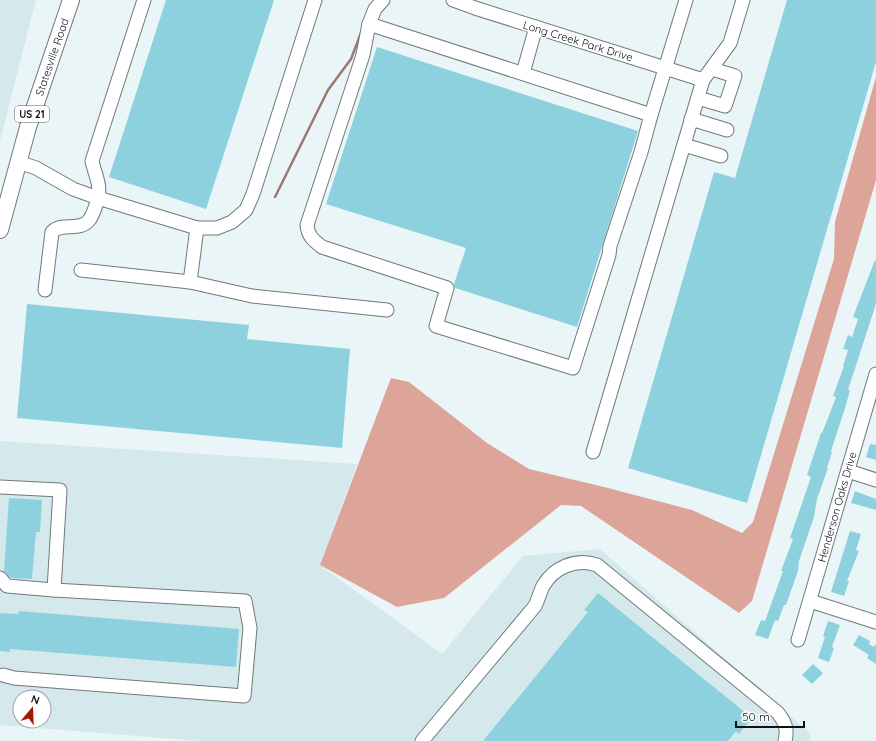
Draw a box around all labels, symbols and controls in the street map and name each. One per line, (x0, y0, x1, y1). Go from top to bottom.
street label: Statesville Road (32, 16, 72, 98)
street label: Long Creek Park Drive (521, 18, 635, 64)
road number: US 21 (15, 106, 49, 122)
street label: Henderson Oaks Drive (815, 450, 859, 564)
north arrow (12, 689, 52, 729)
text: N (29, 692, 41, 707)
scale bar (736, 703, 804, 729)
text: 50 m (742, 709, 770, 724)

